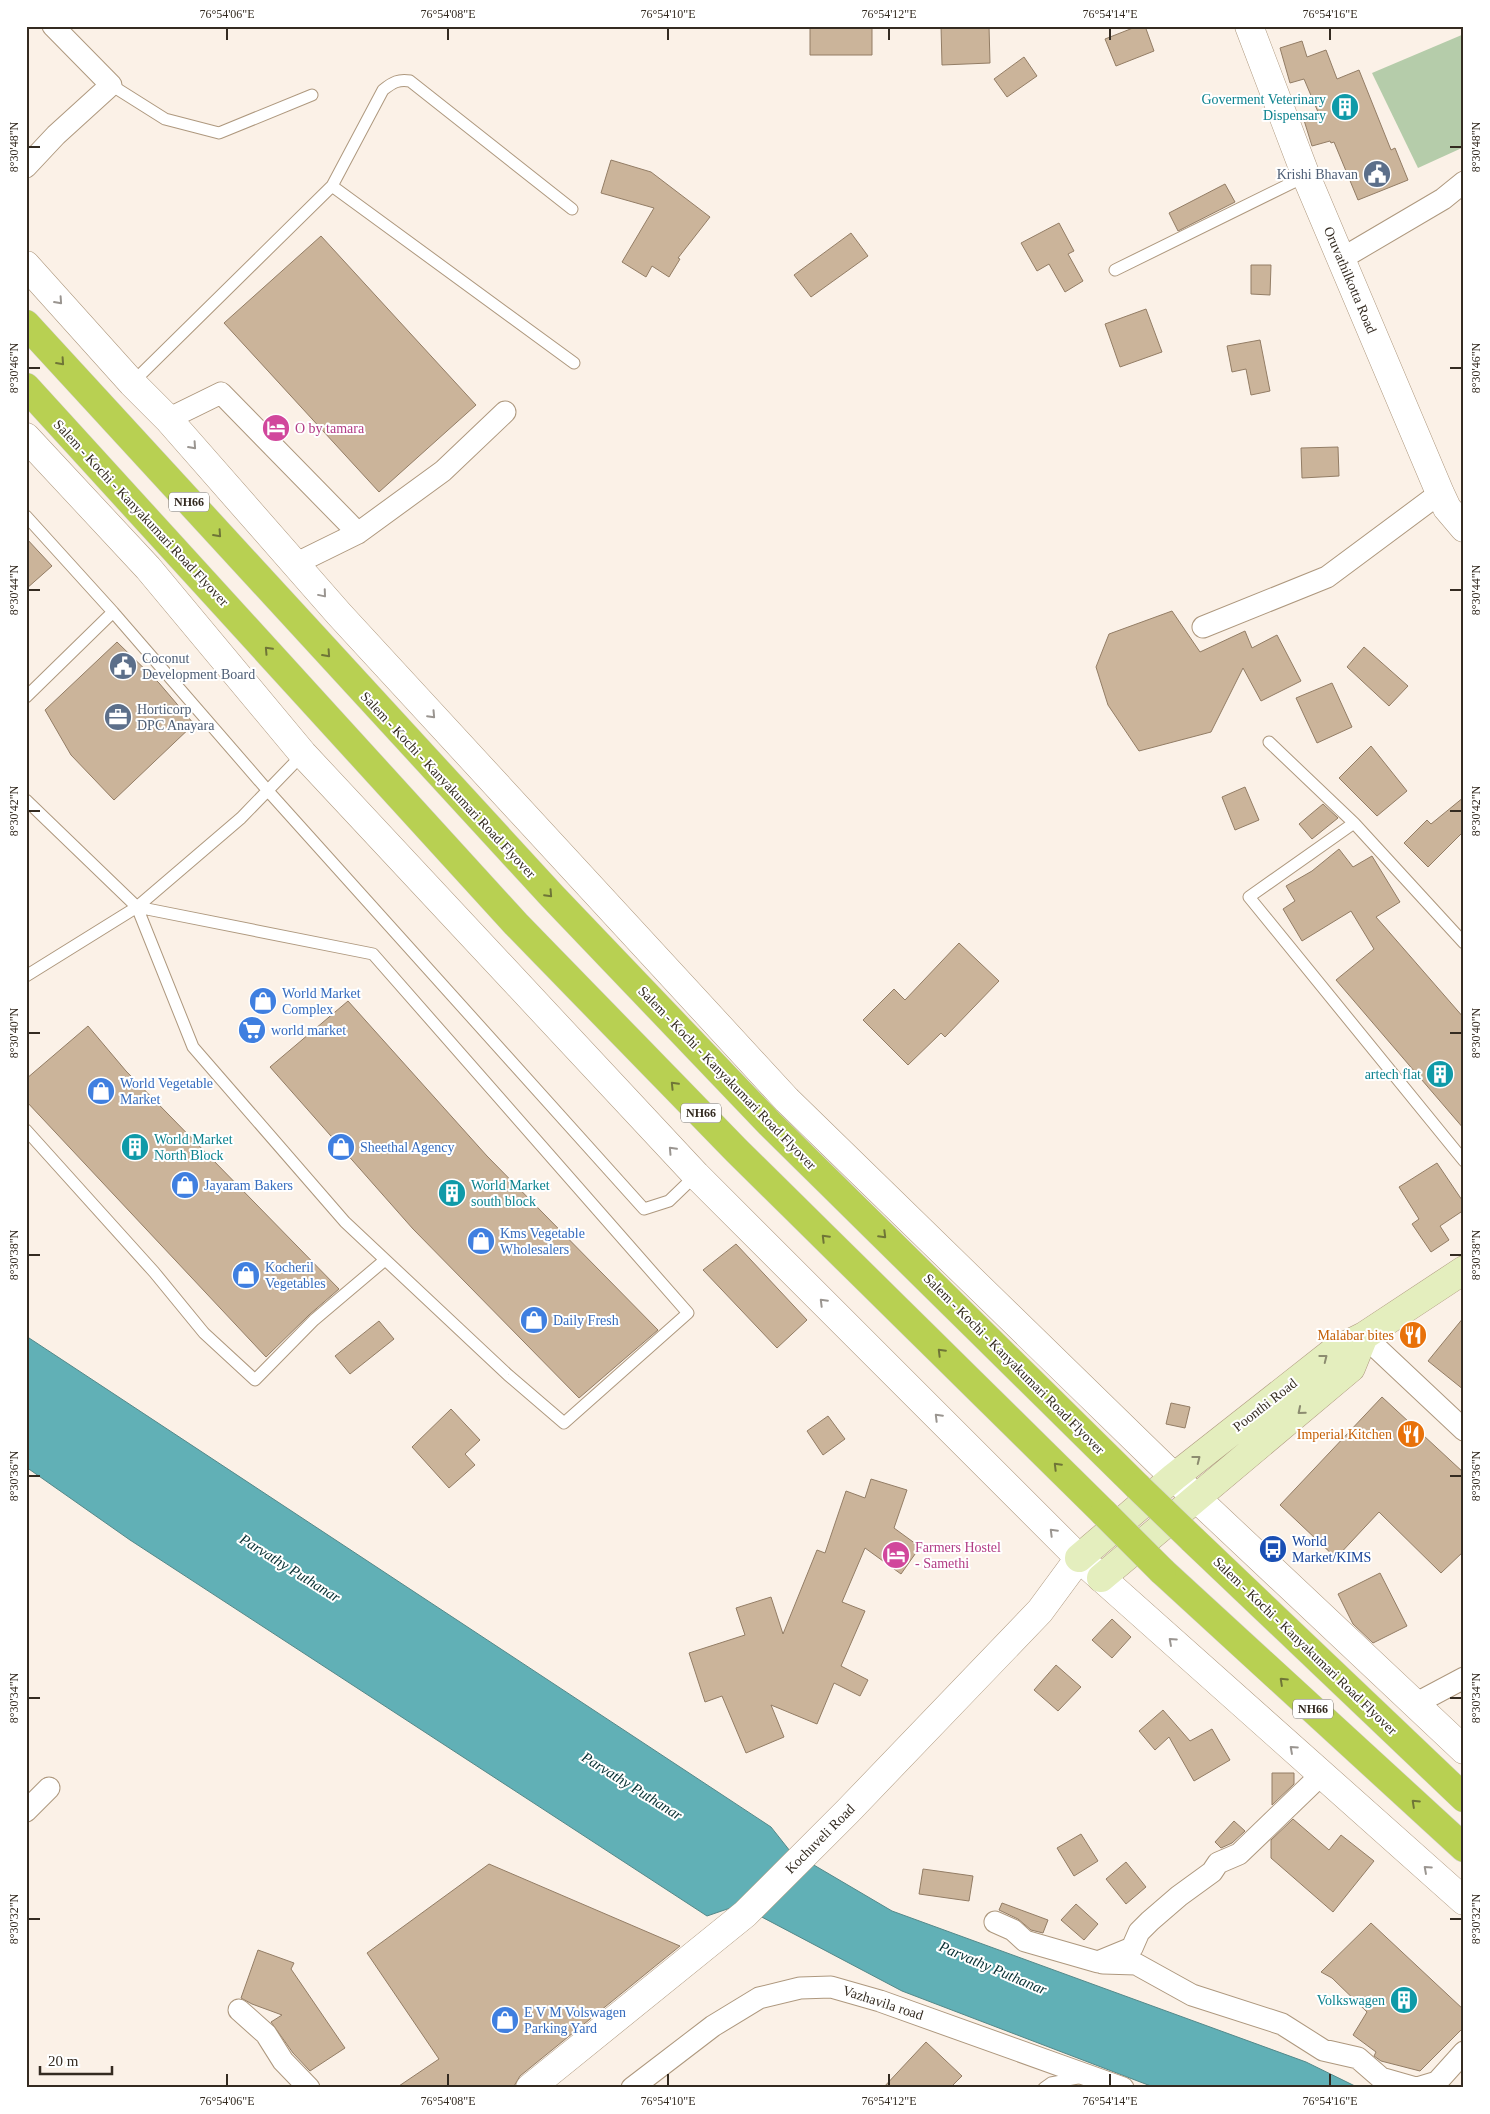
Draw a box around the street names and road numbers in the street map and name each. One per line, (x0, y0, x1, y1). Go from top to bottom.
street label: Oruvathilkotta Road (1321, 224, 1379, 336)
street label: Salem - Kochi - Kanyakumari Road Flyover (51, 417, 232, 609)
road number: NH66 (169, 492, 209, 512)
street label: Salem - Kochi - Kanyakumari Road Flyover (358, 689, 539, 881)
street label: Salem - Kochi - Kanyakumari Road Flyover (635, 983, 819, 1173)
road number: NH66 (681, 1104, 721, 1122)
street label: Salem - Kochi - Kanyakumari Road Flyover (921, 1271, 1108, 1458)
street label: Poonthi Road (1230, 1376, 1300, 1434)
street label: Salem - Kochi - Kanyakumari Road Flyover (1210, 1554, 1400, 1738)
road number: NH66 (1293, 1700, 1333, 1718)
street label: Kochuveli Road (782, 1801, 858, 1877)
street label: Vazhavila road (841, 1983, 925, 2023)

